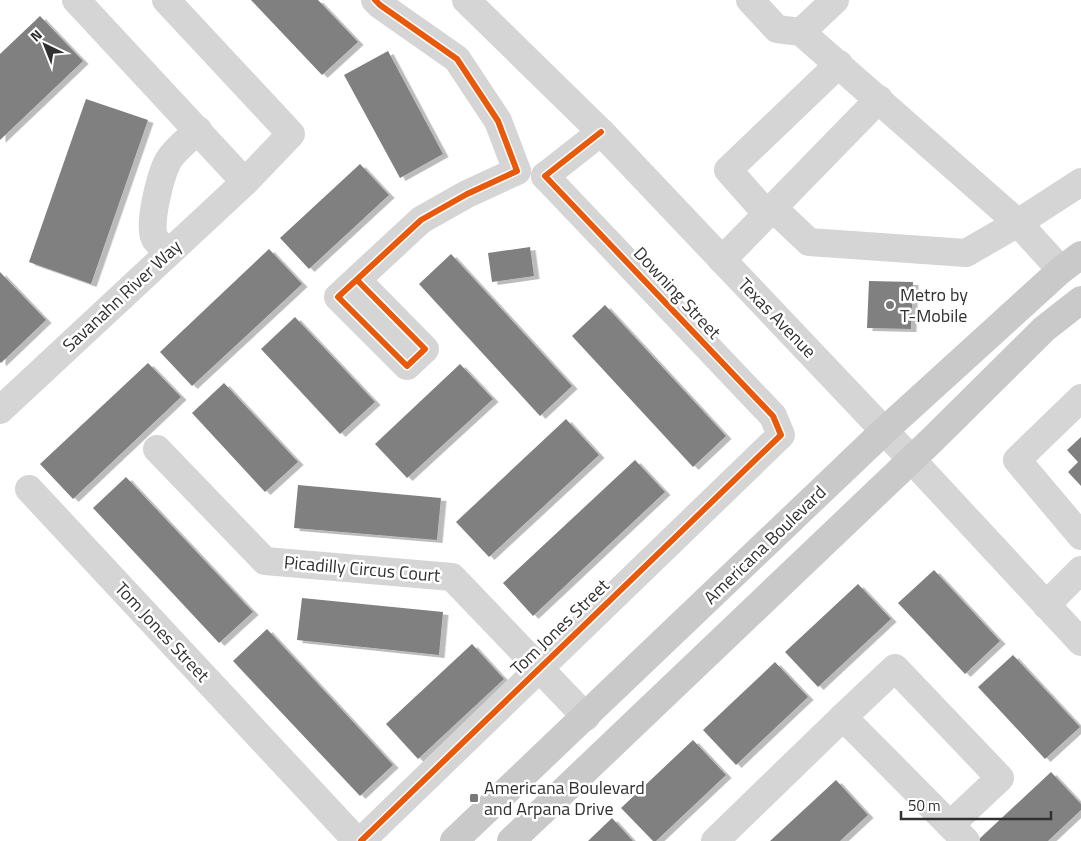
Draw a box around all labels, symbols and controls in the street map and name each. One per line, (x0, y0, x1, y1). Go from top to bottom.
north arrow (20, 20, 70, 70)
text: N (25, 24, 47, 46)
street label: Savanahn River Way (56, 233, 188, 358)
street label: Downing Street (627, 240, 728, 345)
street label: Texas Avenue (732, 271, 823, 364)
place label: Metro by T-Mobile (900, 281, 968, 329)
marker: Metro by T-Mobile (884, 299, 896, 311)
street label: Americana Boulevard (697, 479, 832, 610)
street label: Picadilly Circus Court (283, 548, 442, 589)
street label: Tom Jones Street (504, 572, 616, 681)
street label: Tom Jones Street (109, 575, 217, 688)
place label: Americana Boulevard and Arpana Drive (484, 774, 645, 822)
scale bar (901, 788, 1051, 820)
marker: Americana Boulevard and Arpana Drive (468, 792, 480, 804)
text: 50 m (908, 794, 941, 817)

